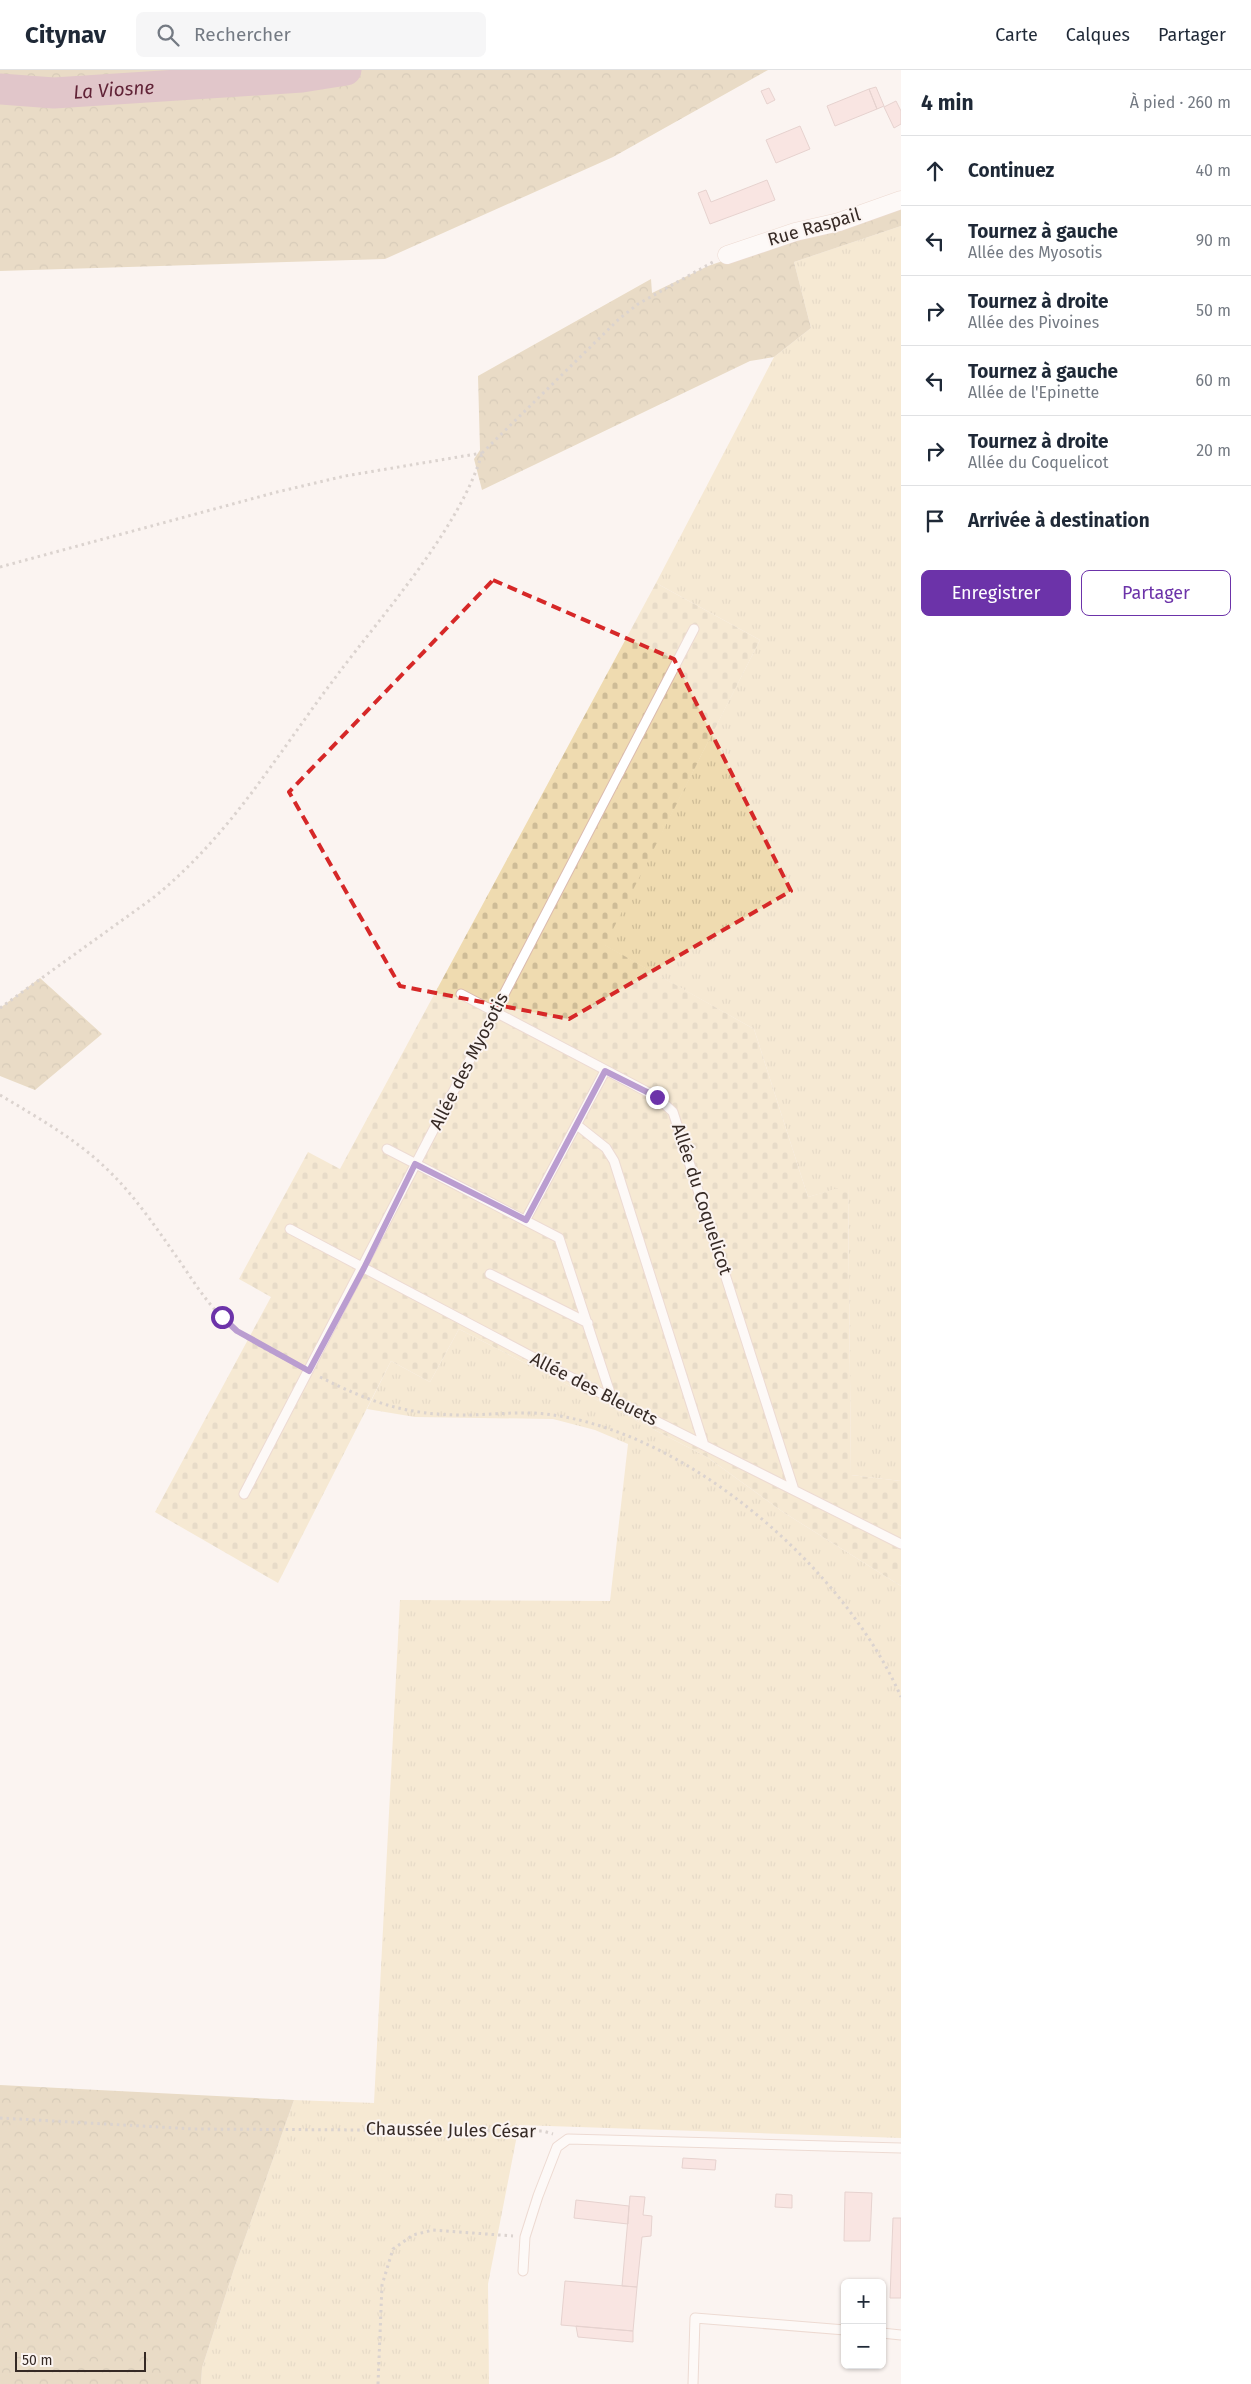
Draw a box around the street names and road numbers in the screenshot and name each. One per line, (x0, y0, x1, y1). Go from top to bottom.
street label: Rue Raspail (765, 203, 863, 251)
street label: Allée des Myosotis (425, 989, 513, 1133)
street label: Allée du Coquelicot (667, 1120, 737, 1278)
street label: Allée des Bleuets (527, 1347, 661, 1431)
street label: Chaussée Jules César (366, 2118, 536, 2142)

